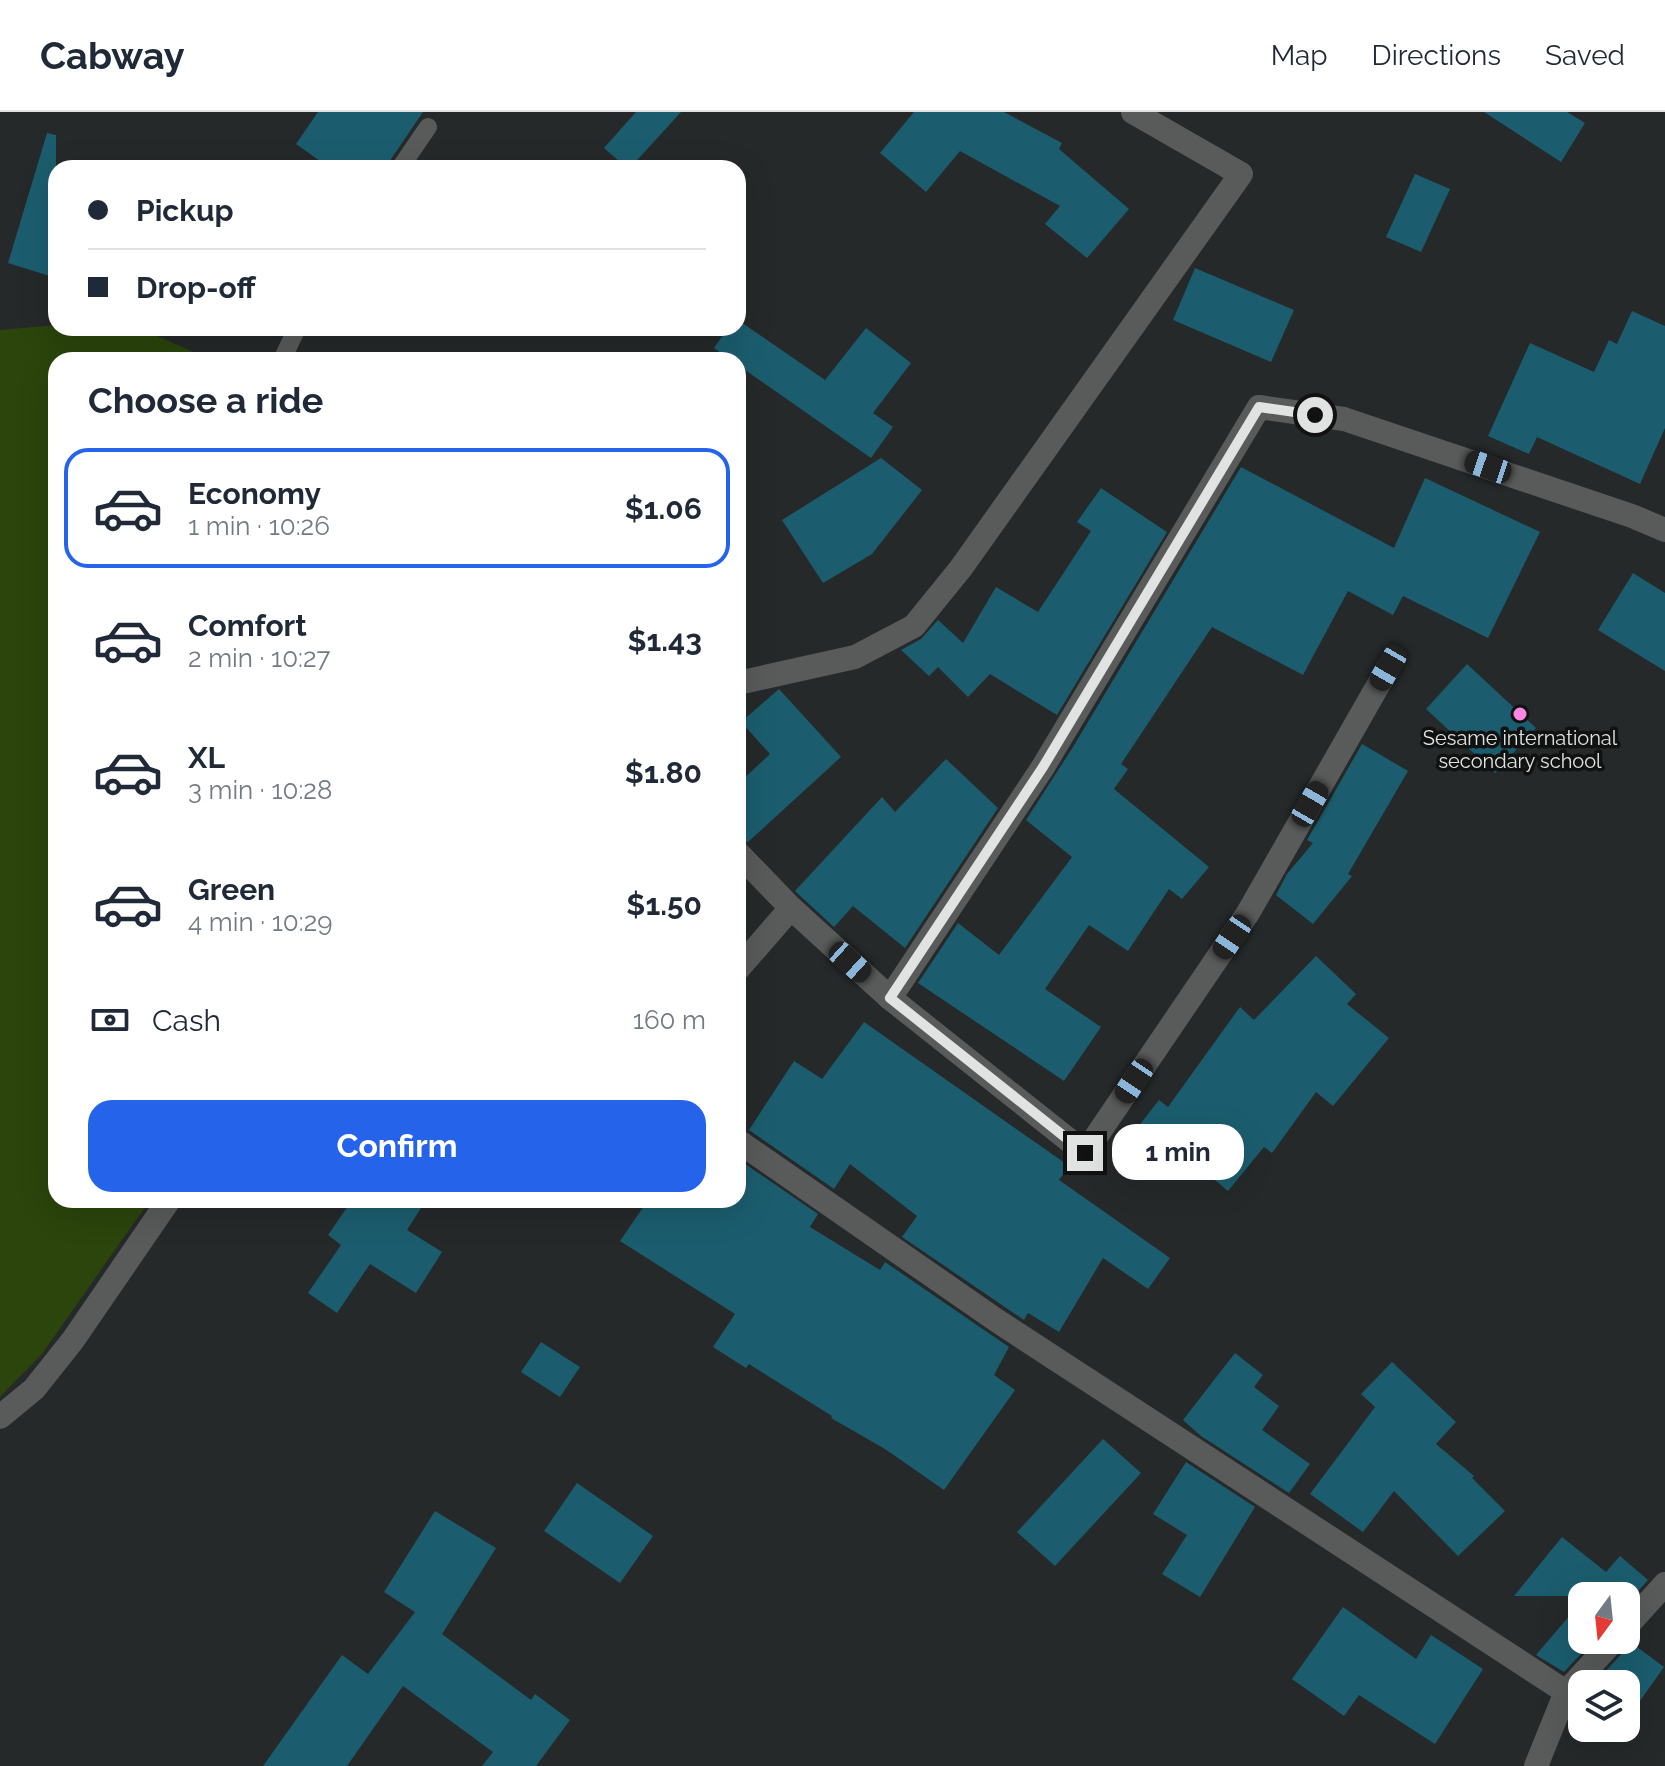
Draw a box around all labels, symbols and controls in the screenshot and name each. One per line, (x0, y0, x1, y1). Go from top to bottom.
text: Cabway (40, 33, 185, 78)
text: Map (1271, 39, 1328, 72)
text: Directions (1372, 39, 1501, 72)
text: Saved (1545, 39, 1625, 72)
text: Pickup (136, 193, 234, 228)
text: Drop-off (136, 270, 256, 305)
text: Choose a ride (88, 379, 323, 421)
route start (1297, 397, 1333, 433)
car (1461, 448, 1515, 486)
icon: car (92, 472, 164, 544)
text: Economy (188, 476, 321, 511)
text: $1.06 (625, 491, 702, 526)
text: 1 min · 10:26 (188, 511, 330, 541)
icon: car (92, 604, 164, 676)
text: Comfort (188, 608, 307, 643)
text: $1.43 (628, 623, 702, 658)
car (1366, 641, 1410, 695)
text: 2 min · 10:27 (188, 643, 330, 673)
marker: Sesame international secondary school (1511, 705, 1529, 723)
place label: Sesame international secondary school (1423, 726, 1618, 773)
icon: car (92, 736, 164, 808)
text: XL (188, 740, 225, 775)
text: $1.80 (625, 755, 702, 790)
text: 3 min · 10:28 (188, 775, 332, 805)
car (1288, 777, 1332, 831)
icon: car (92, 868, 164, 940)
text: Green (188, 872, 275, 907)
text: $1.50 (626, 887, 702, 922)
text: 4 min · 10:29 (188, 907, 332, 937)
car (1209, 910, 1255, 964)
car (824, 937, 876, 987)
icon: cash (88, 998, 132, 1042)
text: Cash (152, 1003, 221, 1038)
text: 160 m (633, 1005, 706, 1035)
car (1111, 1054, 1157, 1108)
button: Confirm (88, 1100, 706, 1192)
callout: 1 min (1113, 1125, 1245, 1181)
route end (1067, 1135, 1103, 1171)
text: 1 min (1145, 1137, 1211, 1167)
north arrow (1568, 1582, 1640, 1654)
map controls (1568, 1582, 1640, 1742)
button: layers (1568, 1670, 1640, 1742)

